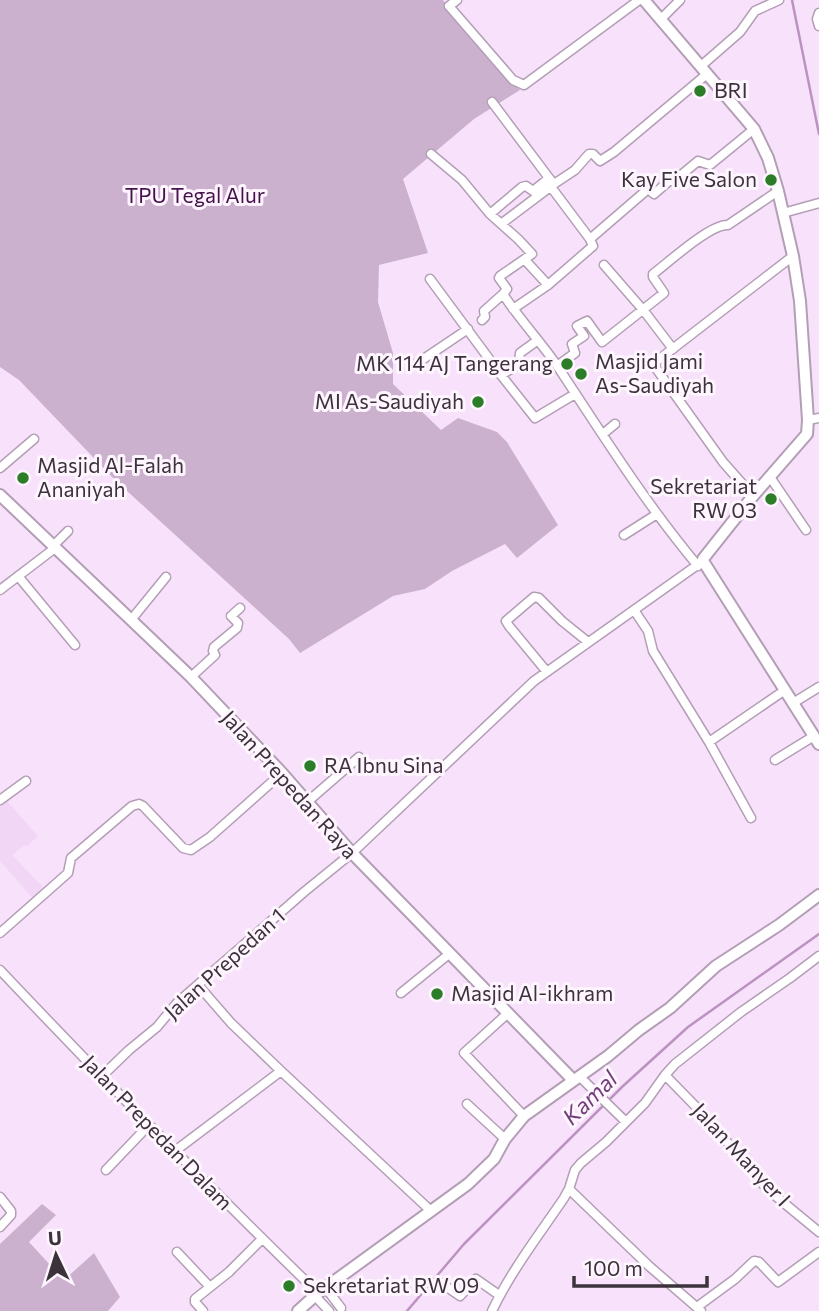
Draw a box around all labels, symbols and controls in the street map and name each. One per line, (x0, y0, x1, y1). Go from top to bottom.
place label: BRI (714, 77, 748, 102)
marker: BRI (692, 83, 708, 99)
place label: Kay Five Salon (621, 166, 757, 191)
marker: Kay Five Salon (763, 172, 779, 188)
park label: TPU Tegal Alur (125, 182, 265, 207)
place label: Masjid Jami As-Saudiyah (595, 348, 714, 397)
place label: MK 114 AJ Tangerang (356, 350, 553, 375)
marker: MK 114 AJ Tangerang (559, 356, 575, 372)
marker: Masjid Jami As-Saudiyah (573, 366, 589, 382)
place label: MI As-Saudiyah (315, 388, 464, 413)
marker: MI As-Saudiyah (470, 394, 486, 410)
place label: Masjid Al-Falah Ananiyah (37, 452, 184, 501)
marker: Masjid Al-Falah Ananiyah (15, 470, 31, 486)
place label: Sekretariat RW 03 (650, 473, 757, 522)
marker: Sekretariat RW 03 (763, 491, 779, 507)
street label: Jalan Prepedan Raya (217, 705, 363, 863)
place label: RA Ibnu Sina (324, 752, 443, 777)
marker: RA Ibnu Sina (302, 758, 318, 774)
street label: Jalan Prepedan 1 (159, 902, 289, 1023)
place label: Masjid Al-ikhram (451, 980, 613, 1005)
marker: Masjid Al-ikhram (429, 986, 445, 1002)
street label: Jalan Prepedan Dalam (78, 1049, 238, 1215)
water label: Kamal (556, 1064, 623, 1130)
street label: Jalan Manyer I (688, 1097, 796, 1211)
north arrow (21, 1220, 91, 1290)
text: U (47, 1226, 62, 1249)
scale bar (574, 1244, 707, 1288)
text: 100 m (584, 1255, 643, 1280)
place label: Sekretariat RW 09 (303, 1272, 479, 1297)
marker: Sekretariat RW 09 (281, 1278, 297, 1294)

